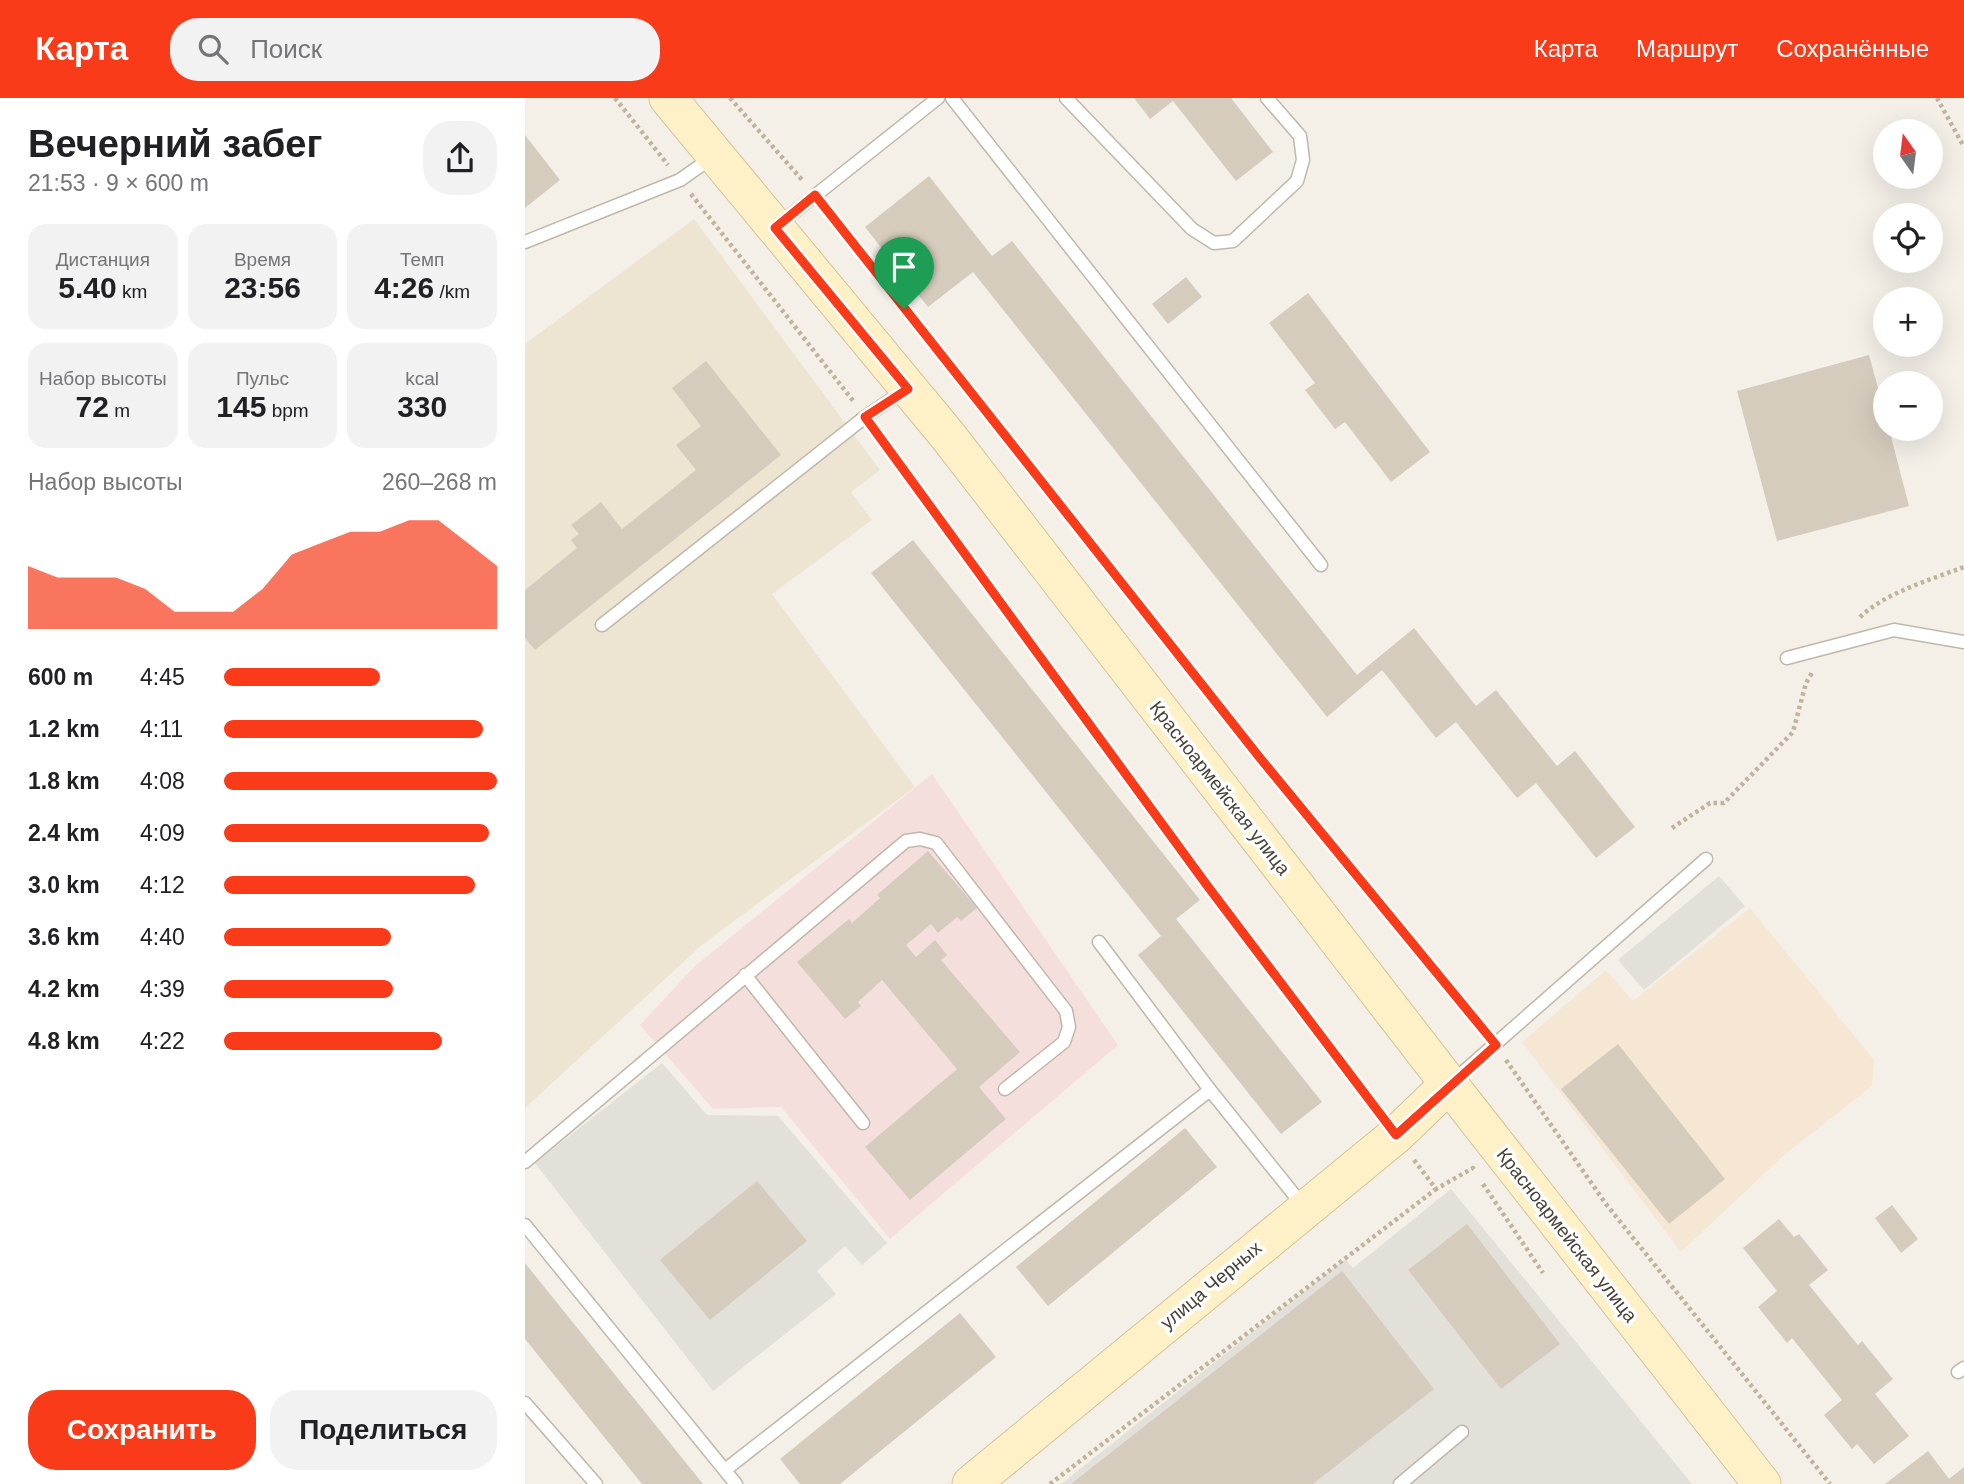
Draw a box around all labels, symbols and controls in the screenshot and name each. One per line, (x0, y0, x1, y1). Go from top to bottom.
search box (170, 18, 660, 81)
text: Карта (35, 30, 128, 67)
icon: search (194, 30, 232, 68)
text: Поиск (250, 34, 322, 64)
text: Карта (1534, 35, 1598, 62)
text: Маршрут (1636, 35, 1738, 62)
text: Сохранённые (1776, 35, 1929, 62)
north arrow (1873, 119, 1943, 189)
map controls (1873, 119, 1943, 441)
button: share (423, 121, 497, 195)
text: Вечерний забег (28, 123, 322, 165)
text: 21:53 · 9 × 600 m (28, 170, 209, 196)
button: locate (1873, 203, 1943, 273)
pin (874, 237, 934, 309)
icon: arrive (885, 248, 923, 286)
text: Дистанция (56, 249, 150, 270)
text: Время (234, 249, 291, 270)
text: Темп (400, 249, 444, 270)
text: 5.40 (58, 271, 117, 304)
text: 23:56 (224, 271, 301, 304)
text: 4:26 (374, 271, 434, 304)
text: km (117, 281, 147, 302)
text: /km (434, 281, 470, 302)
button: + (1873, 287, 1943, 357)
text: Набор высоты (39, 368, 167, 389)
text: Пульс (236, 368, 289, 389)
text: kcal (405, 368, 439, 389)
button: − (1873, 371, 1943, 441)
text: 72 (76, 390, 109, 423)
text: 145 (216, 390, 266, 423)
text: 330 (397, 390, 447, 423)
text: m (109, 400, 130, 421)
text: bpm (266, 400, 309, 421)
text: Набор высоты (28, 469, 182, 495)
text: 260–268 m (382, 469, 497, 495)
text: 600 m (28, 664, 93, 690)
text: 4:45 (140, 664, 185, 690)
street label: Красноармейская улица (1146, 697, 1295, 879)
text: 1.2 km (28, 716, 100, 742)
text: 4:11 (140, 716, 183, 742)
text: 1.8 km (28, 768, 100, 794)
text: 4:08 (140, 768, 185, 794)
text: 2.4 km (28, 820, 100, 846)
text: 4:09 (140, 820, 185, 846)
text: 3.0 km (28, 872, 100, 898)
text: 4:12 (140, 872, 185, 898)
text: 3.6 km (28, 924, 100, 950)
text: 4:40 (140, 924, 185, 950)
text: 4.2 km (28, 976, 100, 1002)
text: 4:39 (140, 976, 185, 1002)
text: 4.8 km (28, 1028, 100, 1054)
text: 4:22 (140, 1028, 185, 1054)
street label: Красноармейская улица (1493, 1144, 1642, 1326)
street label: улица Черных (1156, 1236, 1266, 1333)
button: Сохранить (28, 1390, 256, 1470)
button: Поделиться (270, 1390, 497, 1470)

